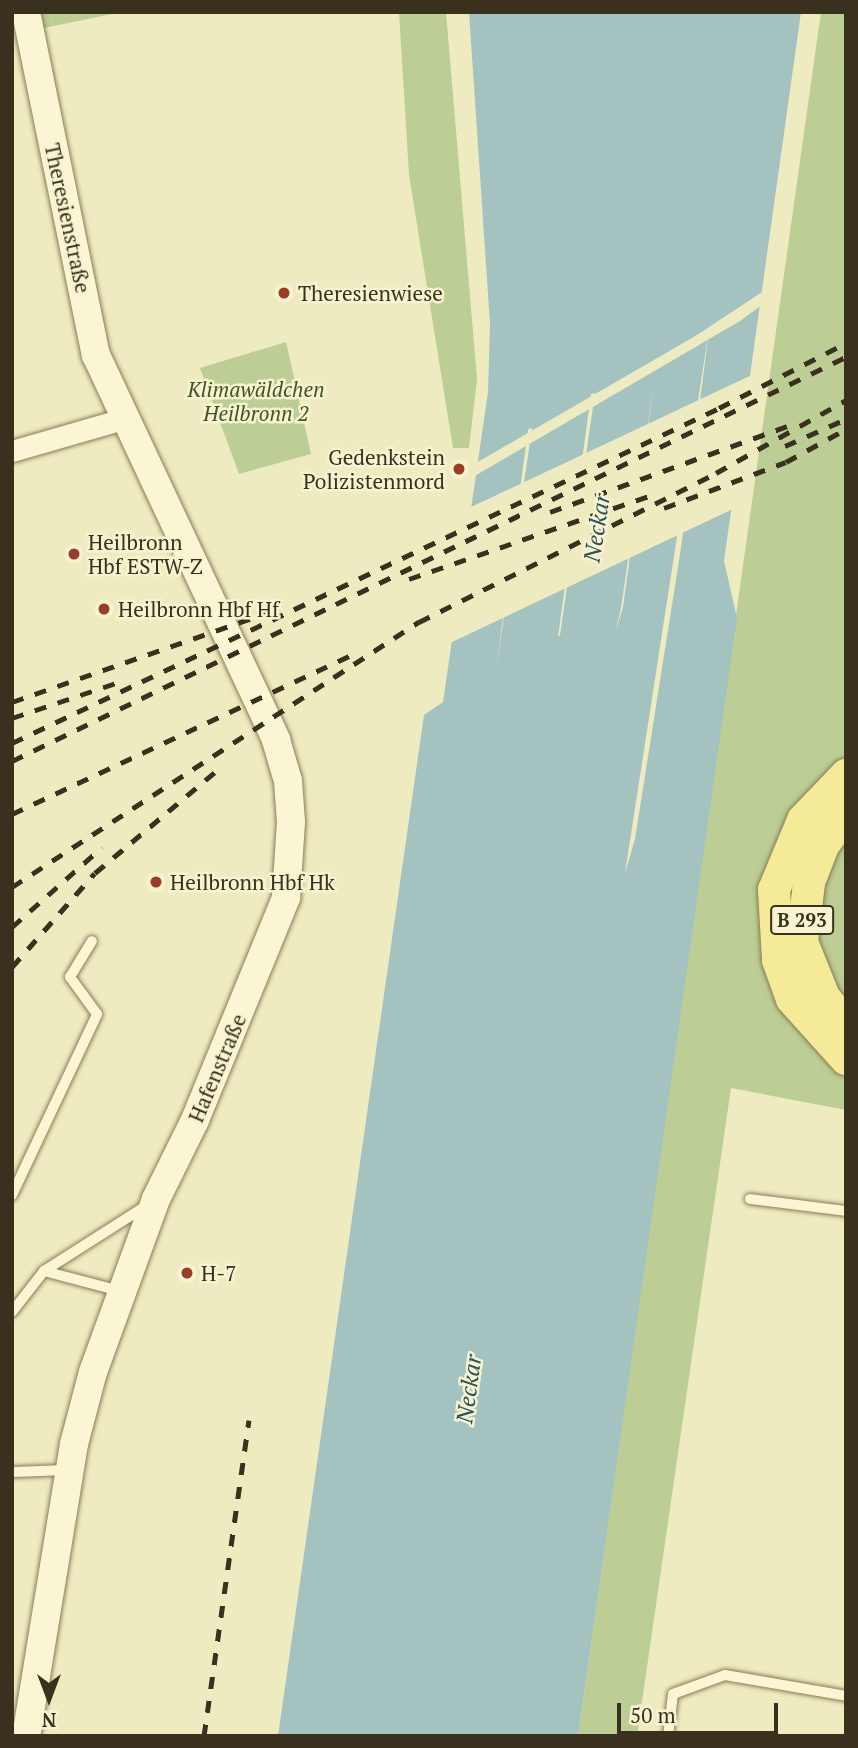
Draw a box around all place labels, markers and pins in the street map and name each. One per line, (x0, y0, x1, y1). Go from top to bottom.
place label: Theresienwiese (298, 280, 443, 306)
marker: Theresienwiese (276, 285, 292, 301)
place label: Gedenkstein Polizistenmord (303, 444, 445, 494)
marker: Gedenkstein Polizistenmord (451, 461, 467, 477)
place label: Heilbronn Hbf ESTW-Z (88, 529, 203, 579)
marker: Heilbronn Hbf ESTW-Z (66, 546, 82, 562)
place label: Heilbronn Hbf Hf (118, 596, 279, 622)
marker: Heilbronn Hbf Hf (96, 601, 112, 617)
place label: Heilbronn Hbf Hk (170, 869, 335, 895)
marker: Heilbronn Hbf Hk (148, 874, 164, 890)
place label: H-7 (201, 1260, 236, 1286)
marker: H-7 (179, 1265, 195, 1281)

